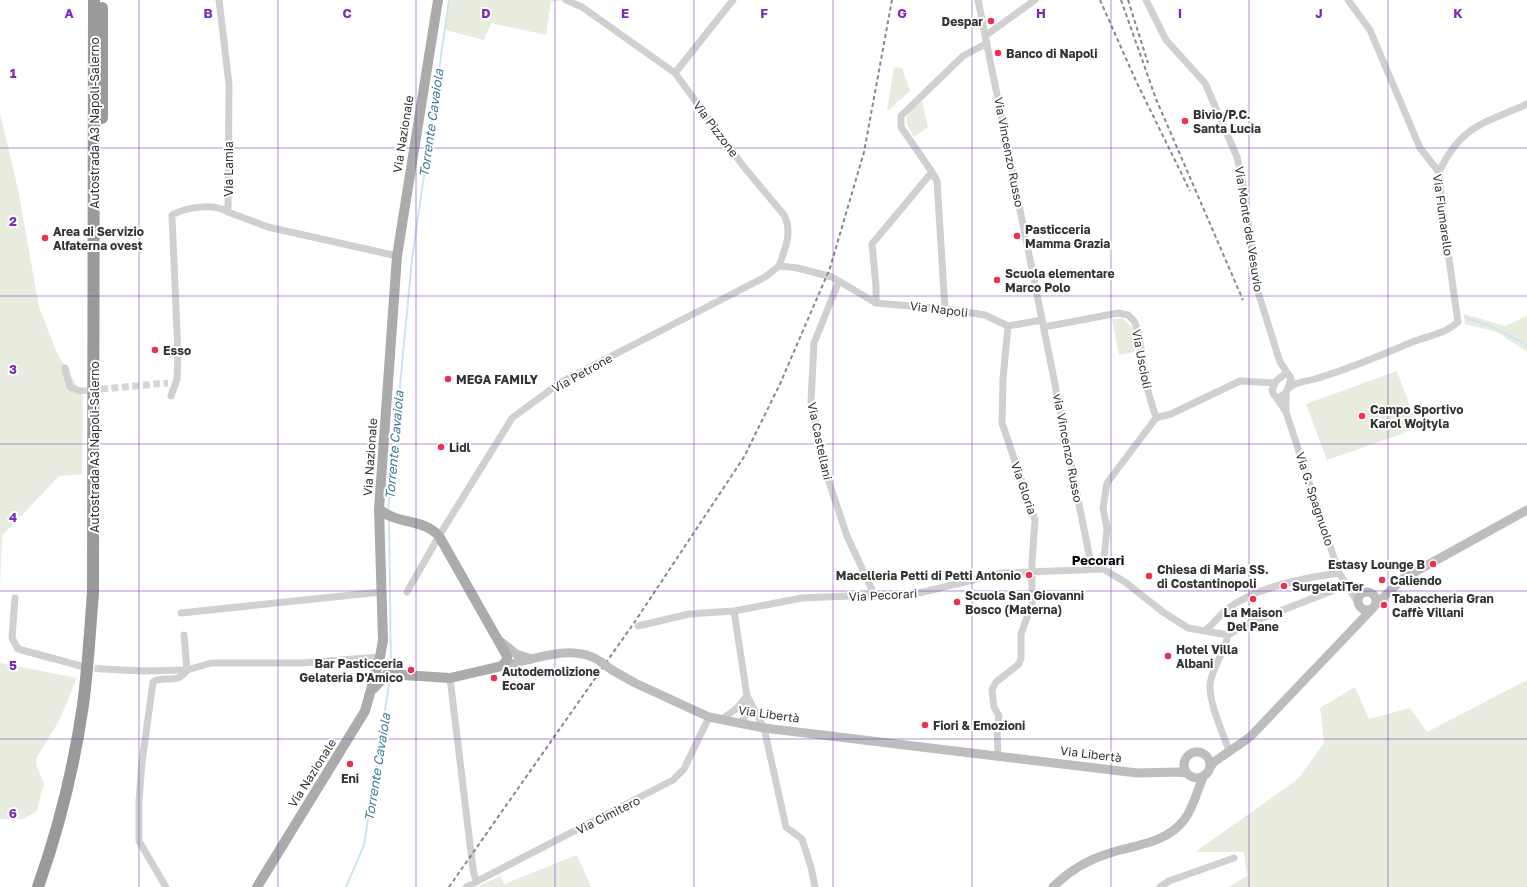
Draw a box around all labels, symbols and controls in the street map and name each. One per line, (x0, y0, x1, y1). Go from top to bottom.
text: A (64, 5, 74, 21)
text: B (203, 5, 213, 21)
text: C (342, 5, 352, 21)
text: D (481, 5, 491, 21)
text: E (621, 5, 629, 21)
text: F (760, 5, 768, 21)
text: G (897, 5, 907, 21)
text: H (1036, 5, 1046, 21)
text: I (1178, 5, 1182, 21)
text: J (1315, 5, 1323, 21)
text: K (1453, 5, 1463, 21)
place label: Despar (942, 14, 983, 29)
marker: Despar (986, 16, 996, 26)
street label: Autostrada A3 Napoli-Salerno (87, 37, 102, 209)
place label: Banco di Napoli (1006, 46, 1097, 61)
marker: Banco di Napoli (993, 48, 1003, 58)
text: 1 (10, 65, 17, 81)
water label: Torrente Cavaiola (415, 67, 447, 178)
street label: Via Nazionale (389, 94, 417, 174)
street label: Via Vincenzo Russo (991, 96, 1027, 208)
street label: Via Pizzone (690, 98, 742, 160)
place label: Bivio/P.C. Santa Lucia (1193, 107, 1261, 136)
marker: Bivio/P.C. Santa Lucia (1180, 116, 1190, 126)
street label: Via Lamia (221, 141, 236, 197)
street label: Via Monte del Vesuvio (1232, 165, 1266, 293)
street label: Via Fiumarello (1430, 173, 1456, 257)
text: 2 (9, 213, 17, 229)
place label: Pasticceria Mamma Grazia (1025, 222, 1110, 251)
place label: Area di Servizio Alfaterna ovest (53, 224, 144, 253)
marker: Pasticceria Mamma Grazia (1012, 231, 1022, 241)
marker: Area di Servizio Alfaterna ovest (40, 233, 50, 243)
place label: Scuola elementare Marco Polo (1005, 266, 1115, 295)
marker: Scuola elementare Marco Polo (992, 275, 1002, 285)
street label: Via Napoli (909, 298, 969, 320)
street label: Via Uscioli (1129, 328, 1155, 390)
place label: Esso (163, 343, 191, 358)
marker: Esso (150, 345, 160, 355)
street label: Via Petrone (549, 350, 615, 396)
text: 3 (9, 361, 17, 377)
street label: Autostrada A3 Napoli-Salerno (87, 361, 102, 533)
place label: MEGA FAMILY (456, 372, 539, 387)
marker: MEGA FAMILY (443, 374, 453, 384)
water label: Torrente Cavaiola (381, 389, 407, 500)
street label: via Vincenzo Russo (1050, 392, 1086, 504)
street label: Via Castellani (804, 401, 836, 481)
place label: Campo Sportivo Karol Wojtyla (1370, 402, 1463, 431)
marker: Campo Sportivo Karol Wojtyla (1357, 411, 1367, 421)
street label: Via Nazionale (360, 417, 380, 497)
place label: Lidl (449, 440, 471, 455)
marker: Lidl (436, 442, 446, 452)
street label: Via G. Spagnuolo (1293, 450, 1337, 548)
street label: Via Gloria (1008, 460, 1040, 516)
text: 4 (9, 509, 17, 525)
district label: Pecorari (1072, 552, 1124, 568)
place label: Estasy Lounge B (1328, 557, 1426, 572)
marker: Estasy Lounge B (1428, 559, 1438, 569)
place label: Chiesa di Maria SS. di Costantinopoli (1157, 562, 1269, 591)
place label: Macelleria Petti di Petti Antonio (836, 568, 1021, 583)
marker: Macelleria Petti di Petti Antonio (1024, 570, 1034, 580)
marker: Chiesa di Maria SS. di Costantinopoli (1144, 571, 1154, 581)
place label: Caliendo (1390, 573, 1442, 588)
marker: Caliendo (1377, 575, 1387, 585)
place label: SurgelatiTer (1292, 579, 1364, 594)
marker: SurgelatiTer (1279, 581, 1289, 591)
street label: Via Pecorari (848, 586, 918, 604)
place label: Scuola San Giovanni Bosco (Materna) (965, 588, 1084, 617)
place label: Tabaccheria Gran Caffè Villani (1392, 591, 1494, 620)
marker: La Maison Del Pane (1248, 594, 1258, 604)
marker: Scuola San Giovanni Bosco (Materna) (952, 597, 962, 607)
marker: Tabaccheria Gran Caffè Villani (1379, 600, 1389, 610)
place label: La Maison Del Pane (1223, 605, 1283, 634)
place label: Hotel Villa Albani (1176, 642, 1238, 671)
marker: Hotel Villa Albani (1163, 651, 1173, 661)
place label: Bar Pasticceria Gelateria D'Amico (299, 656, 403, 685)
text: 5 (9, 657, 17, 673)
place label: Autodemolizione Ecoar (502, 664, 600, 693)
marker: Bar Pasticceria Gelateria D'Amico (406, 665, 416, 675)
marker: Autodemolizione Ecoar (489, 673, 499, 683)
street label: Via Libertà (737, 702, 801, 726)
water label: Torrente Cavaiola (361, 711, 394, 822)
place label: Fiori & Emozioni (933, 718, 1025, 733)
marker: Fiori & Emozioni (920, 720, 930, 730)
street label: Via Nazionale (285, 736, 339, 810)
street label: Via Libertà (1059, 743, 1123, 765)
marker: Eni (345, 759, 355, 769)
place label: Eni (341, 771, 359, 786)
street label: Via Cimitero (574, 792, 642, 838)
text: 6 (9, 805, 17, 821)

